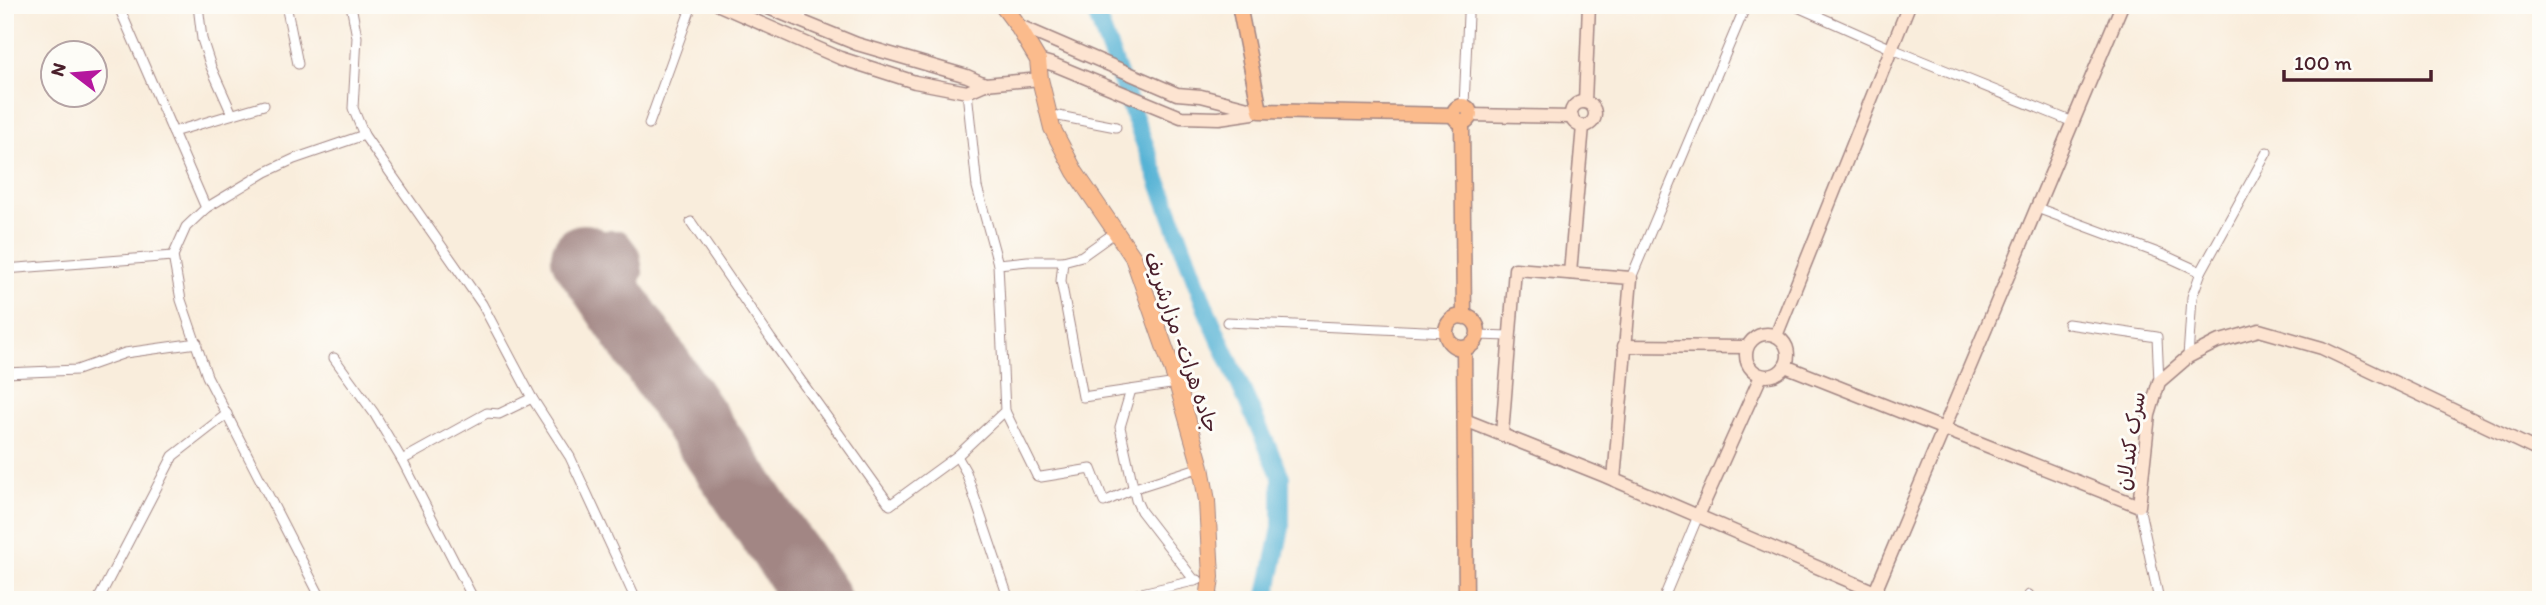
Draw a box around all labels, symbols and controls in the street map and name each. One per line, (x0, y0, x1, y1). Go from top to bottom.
north arrow (38, 38, 108, 108)
scale bar (2284, 38, 2430, 82)
text: 100 m (2294, 50, 2352, 75)
text: N (45, 60, 71, 79)
street label: جاده هرات- مزارشریف (1139, 248, 1225, 436)
street label: سرک کندلان (2110, 390, 2150, 492)

